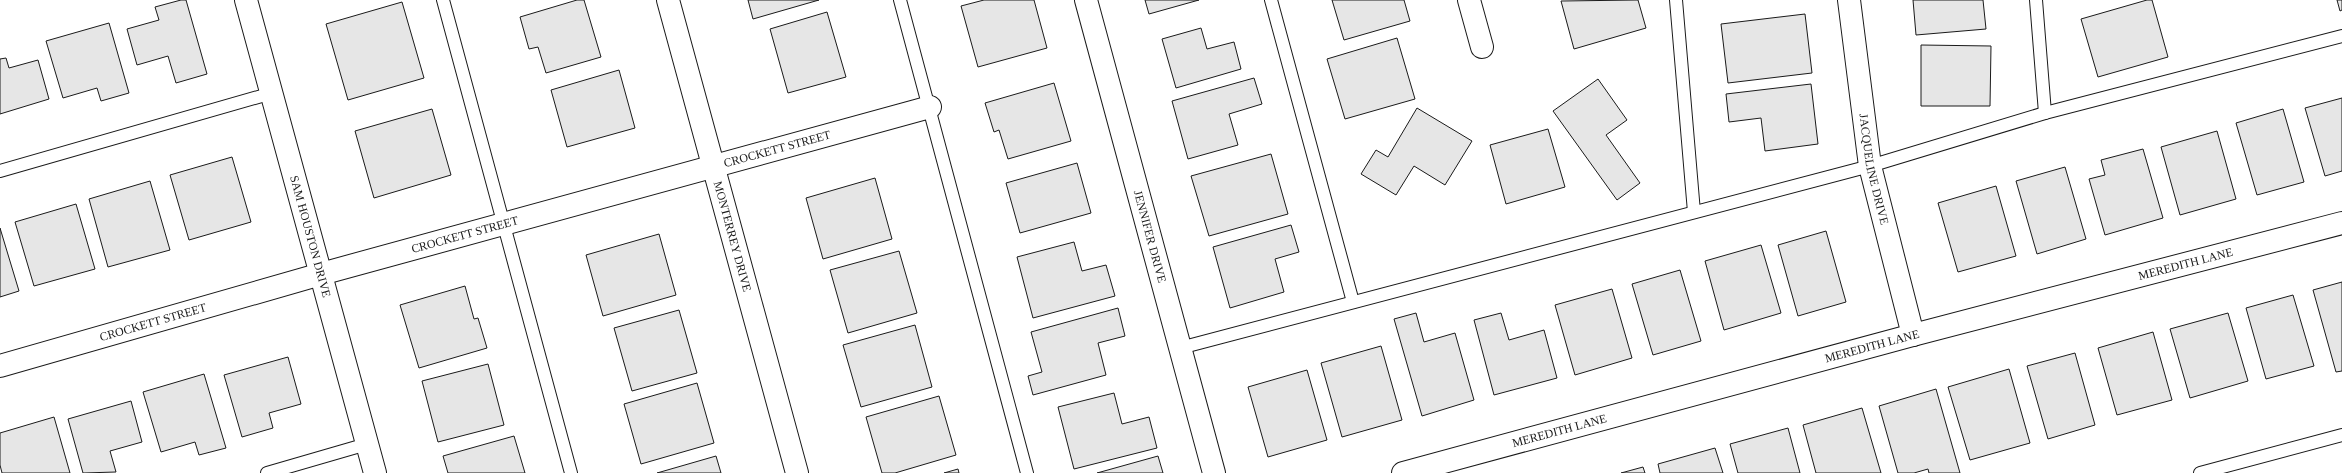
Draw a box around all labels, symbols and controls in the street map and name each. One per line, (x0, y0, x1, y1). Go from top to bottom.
street label: JACQUELINE DRIVE (1856, 113, 1892, 226)
street label: CROCKETT STREET (722, 127, 833, 170)
street label: SAM HOUSTON DRIVE (287, 174, 334, 299)
street label: MONTERREY DRIVE (711, 180, 754, 293)
street label: JENNIFER DRIVE (1131, 189, 1169, 284)
street label: CROCKETT STREET (410, 213, 520, 256)
street label: MEREDITH LANE (2137, 245, 2234, 283)
street label: CROCKETT STREET (98, 300, 208, 344)
street label: MEREDITH LANE (1823, 327, 1921, 365)
street label: MEREDITH LANE (1511, 411, 1608, 450)

